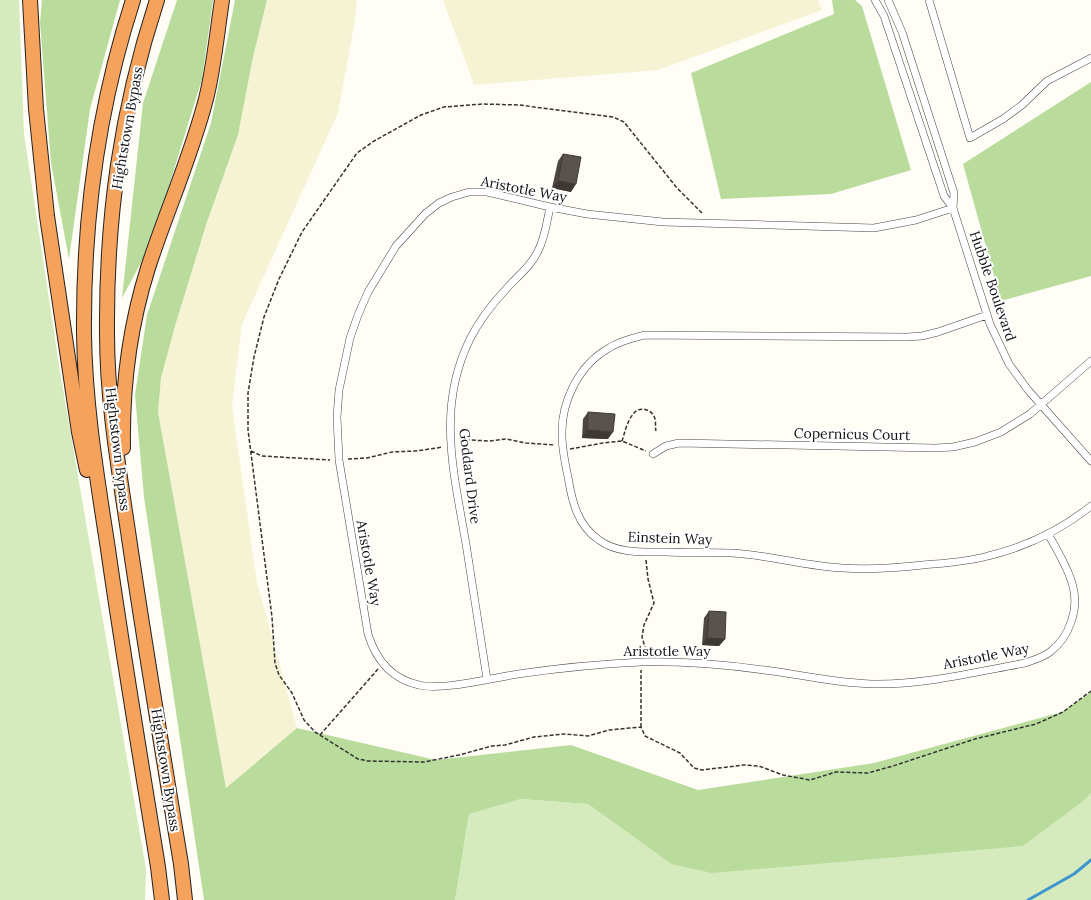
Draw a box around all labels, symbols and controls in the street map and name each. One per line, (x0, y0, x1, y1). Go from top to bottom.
street label: Hightstown Bypass (107, 65, 147, 191)
street label: Aristotle Way (478, 172, 569, 206)
street label: Hubble Boulevard (966, 228, 1020, 344)
street label: Hightstown Bypass (101, 386, 135, 512)
street label: Copernicus Court (794, 424, 911, 444)
street label: Goddard Drive (455, 427, 485, 525)
street label: Aristotle Way (352, 518, 386, 608)
street label: Einstein Way (627, 528, 713, 548)
street label: Aristotle Way (940, 639, 1031, 673)
street label: Aristotle Way (622, 642, 711, 660)
street label: Hightstown Bypass (147, 707, 185, 833)

